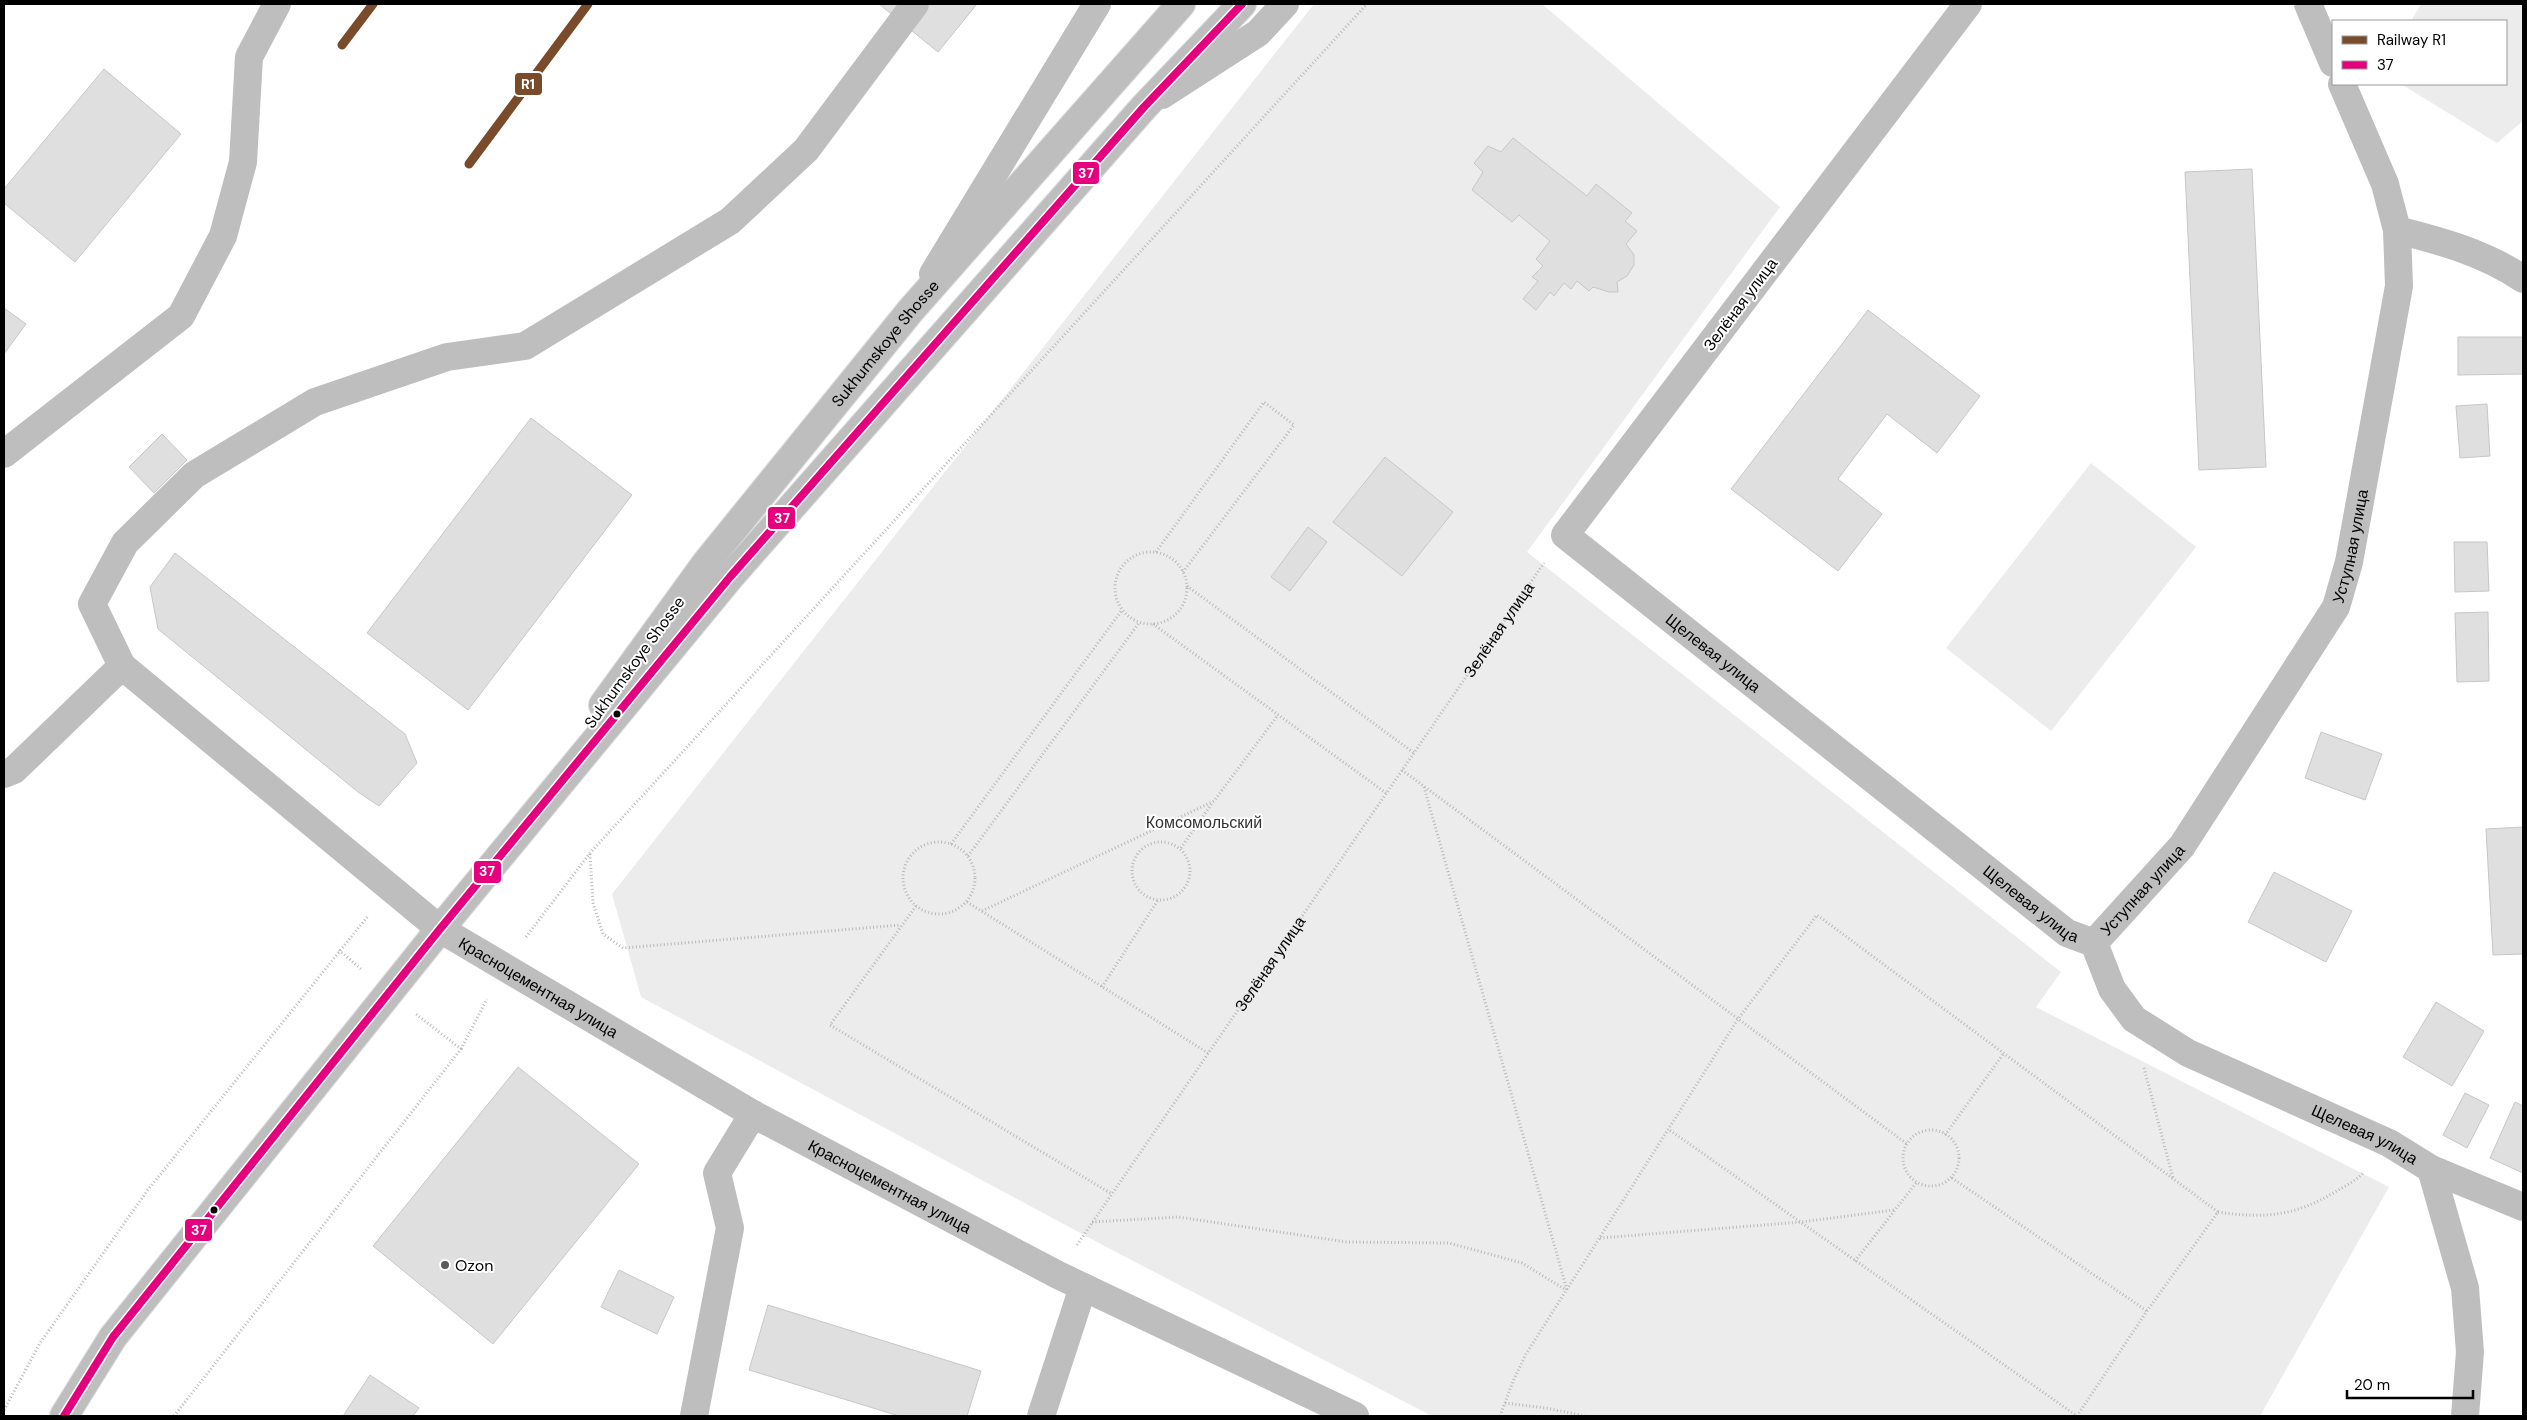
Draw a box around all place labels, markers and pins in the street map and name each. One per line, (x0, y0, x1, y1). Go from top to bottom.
unlabelled marker (612, 709, 622, 719)
unlabelled marker (209, 1205, 219, 1215)
place label: Ozon (455, 1255, 493, 1276)
marker: Ozon (439, 1259, 451, 1271)

